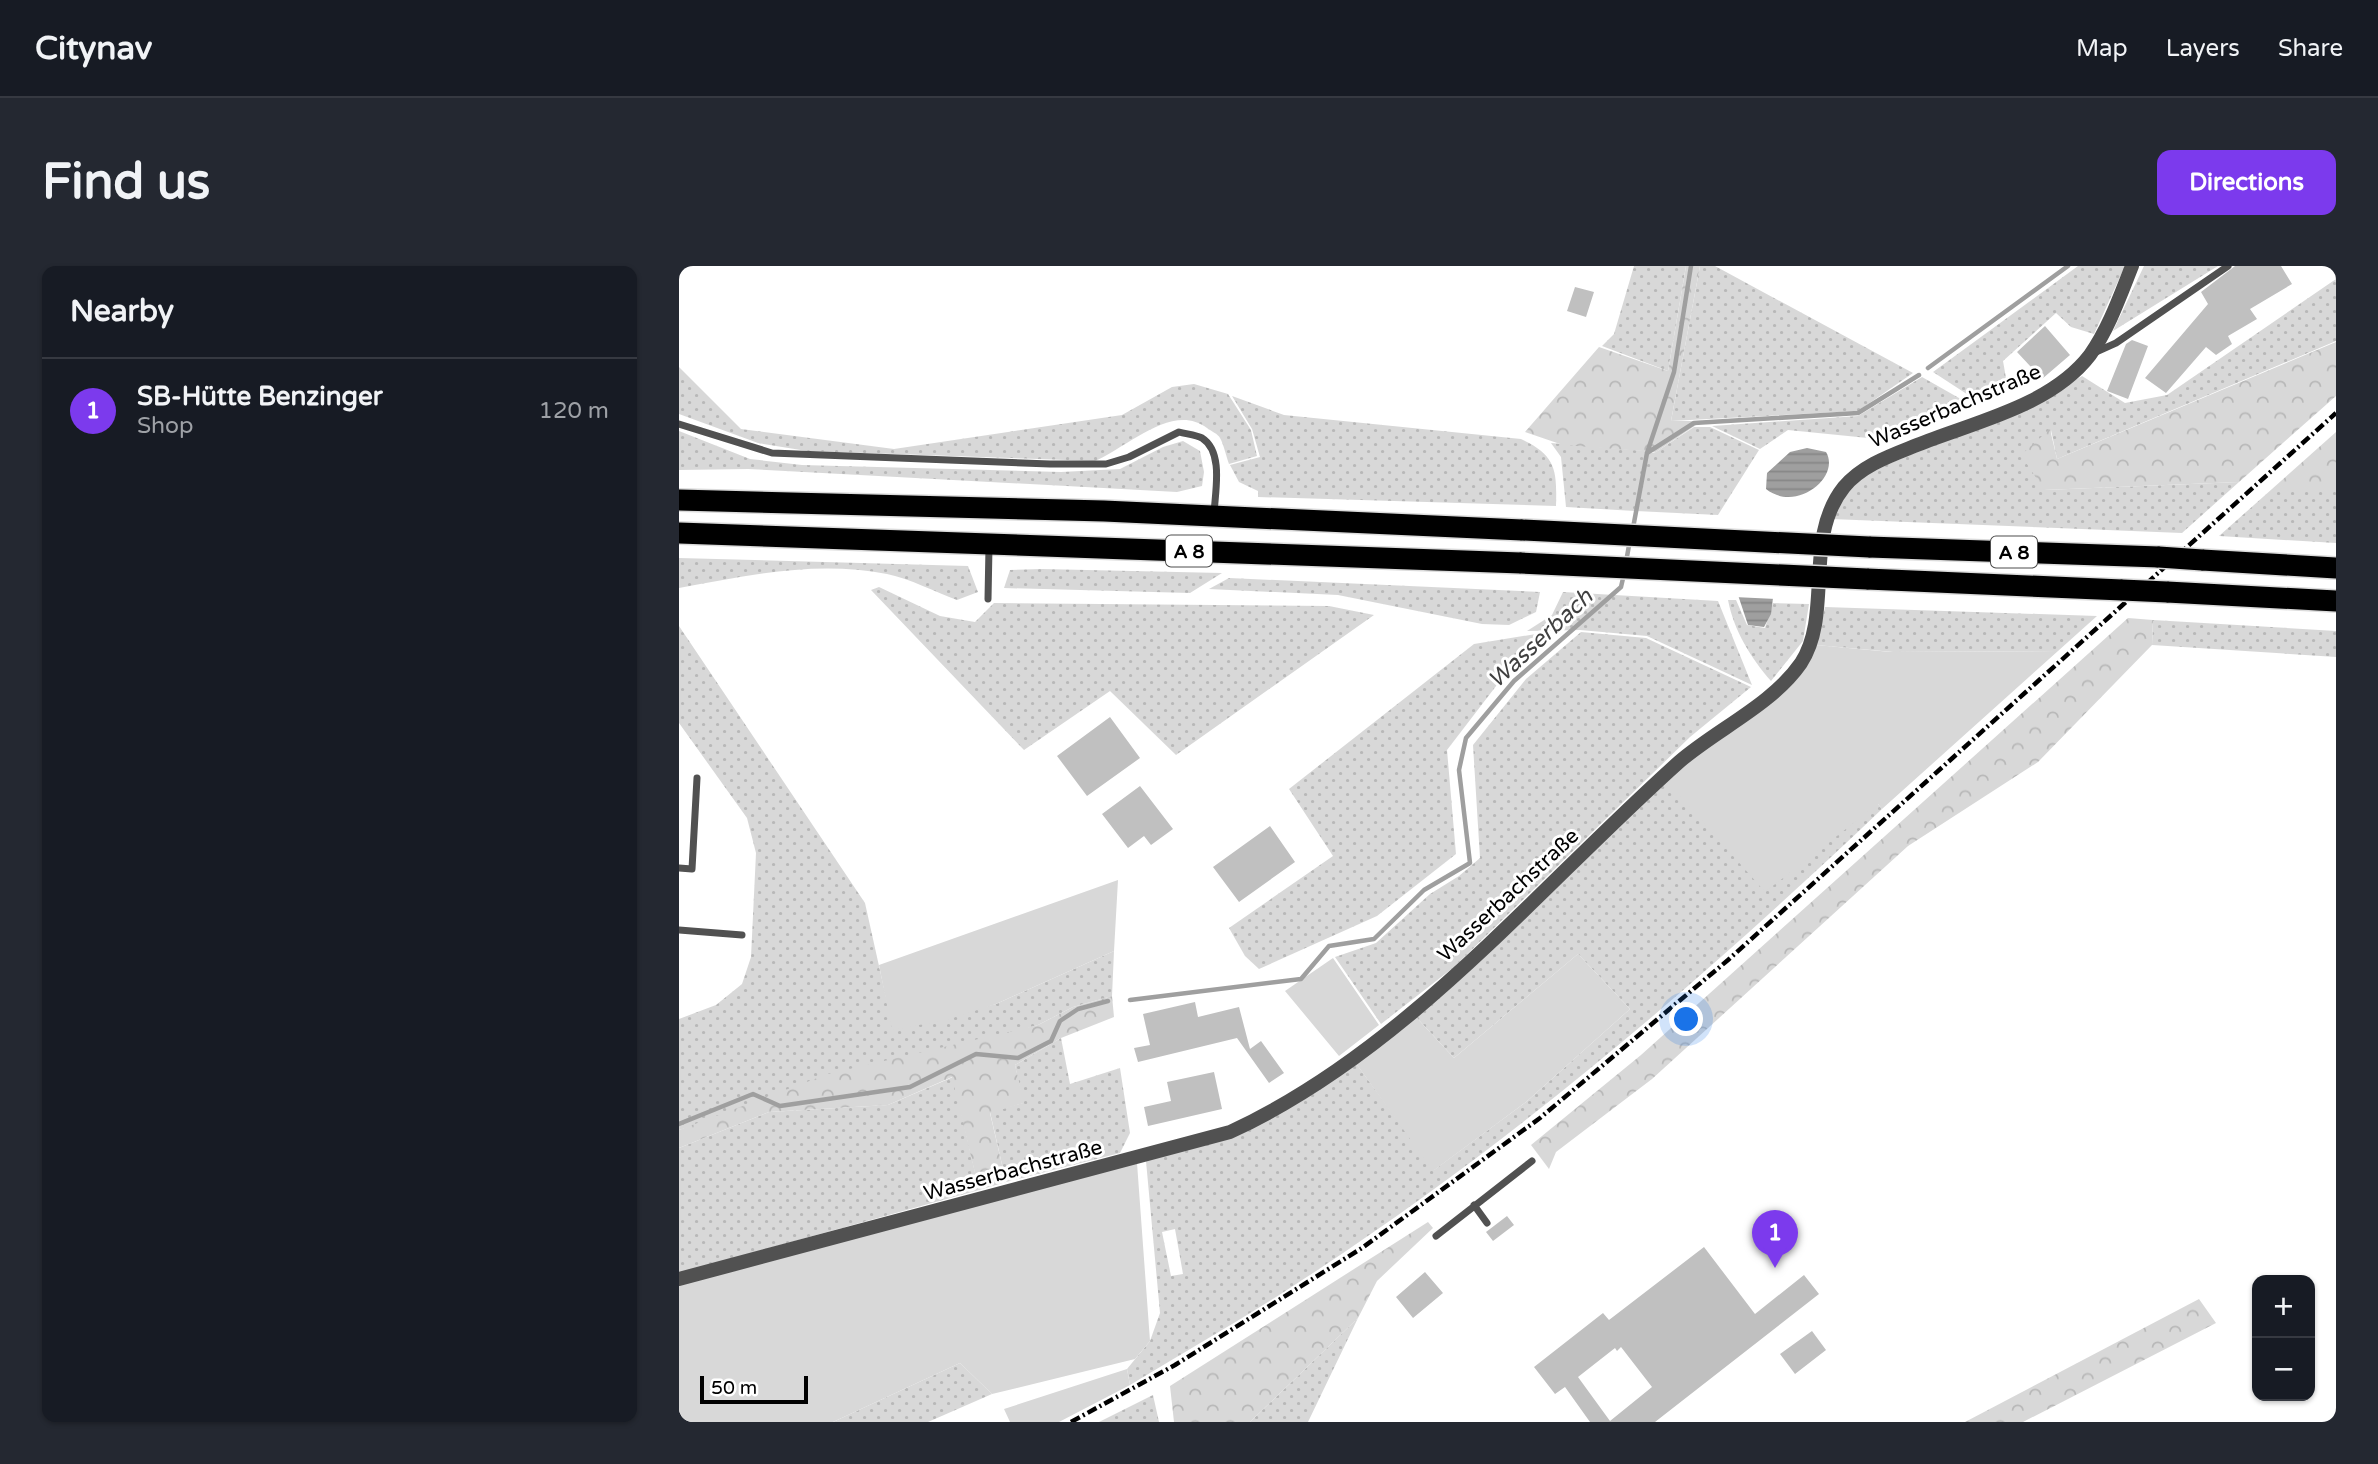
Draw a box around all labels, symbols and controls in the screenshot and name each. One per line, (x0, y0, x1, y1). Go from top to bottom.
text: Citynav (35, 29, 152, 68)
text: Map (2076, 34, 2128, 63)
text: Layers (2166, 34, 2240, 63)
text: Share (2278, 34, 2343, 63)
button: Directions (2157, 150, 2336, 215)
text: Find us (42, 153, 210, 212)
text: Nearby (70, 293, 174, 330)
street label: Wasserbachstraße (1866, 359, 2045, 454)
text: SB-Hütte Benzinger (137, 381, 383, 412)
text: 1 (86, 397, 100, 425)
text: 120 m (539, 397, 609, 425)
text: Shop (137, 412, 194, 440)
road number: A 8 (1166, 536, 1212, 566)
road number: A 8 (1991, 536, 2037, 568)
water label: Wasserbach (1483, 583, 1600, 694)
street label: Wasserbachstraße (1433, 823, 1584, 967)
your location (1669, 1002, 1703, 1036)
street label: Wasserbachstraße (921, 1135, 1105, 1206)
pin: 1 (1752, 1210, 1798, 1268)
map controls (2252, 1275, 2315, 1401)
button: + (2252, 1275, 2315, 1338)
button: − (2252, 1338, 2315, 1401)
scale bar (700, 1373, 809, 1405)
text: 50 m (711, 1377, 757, 1399)

